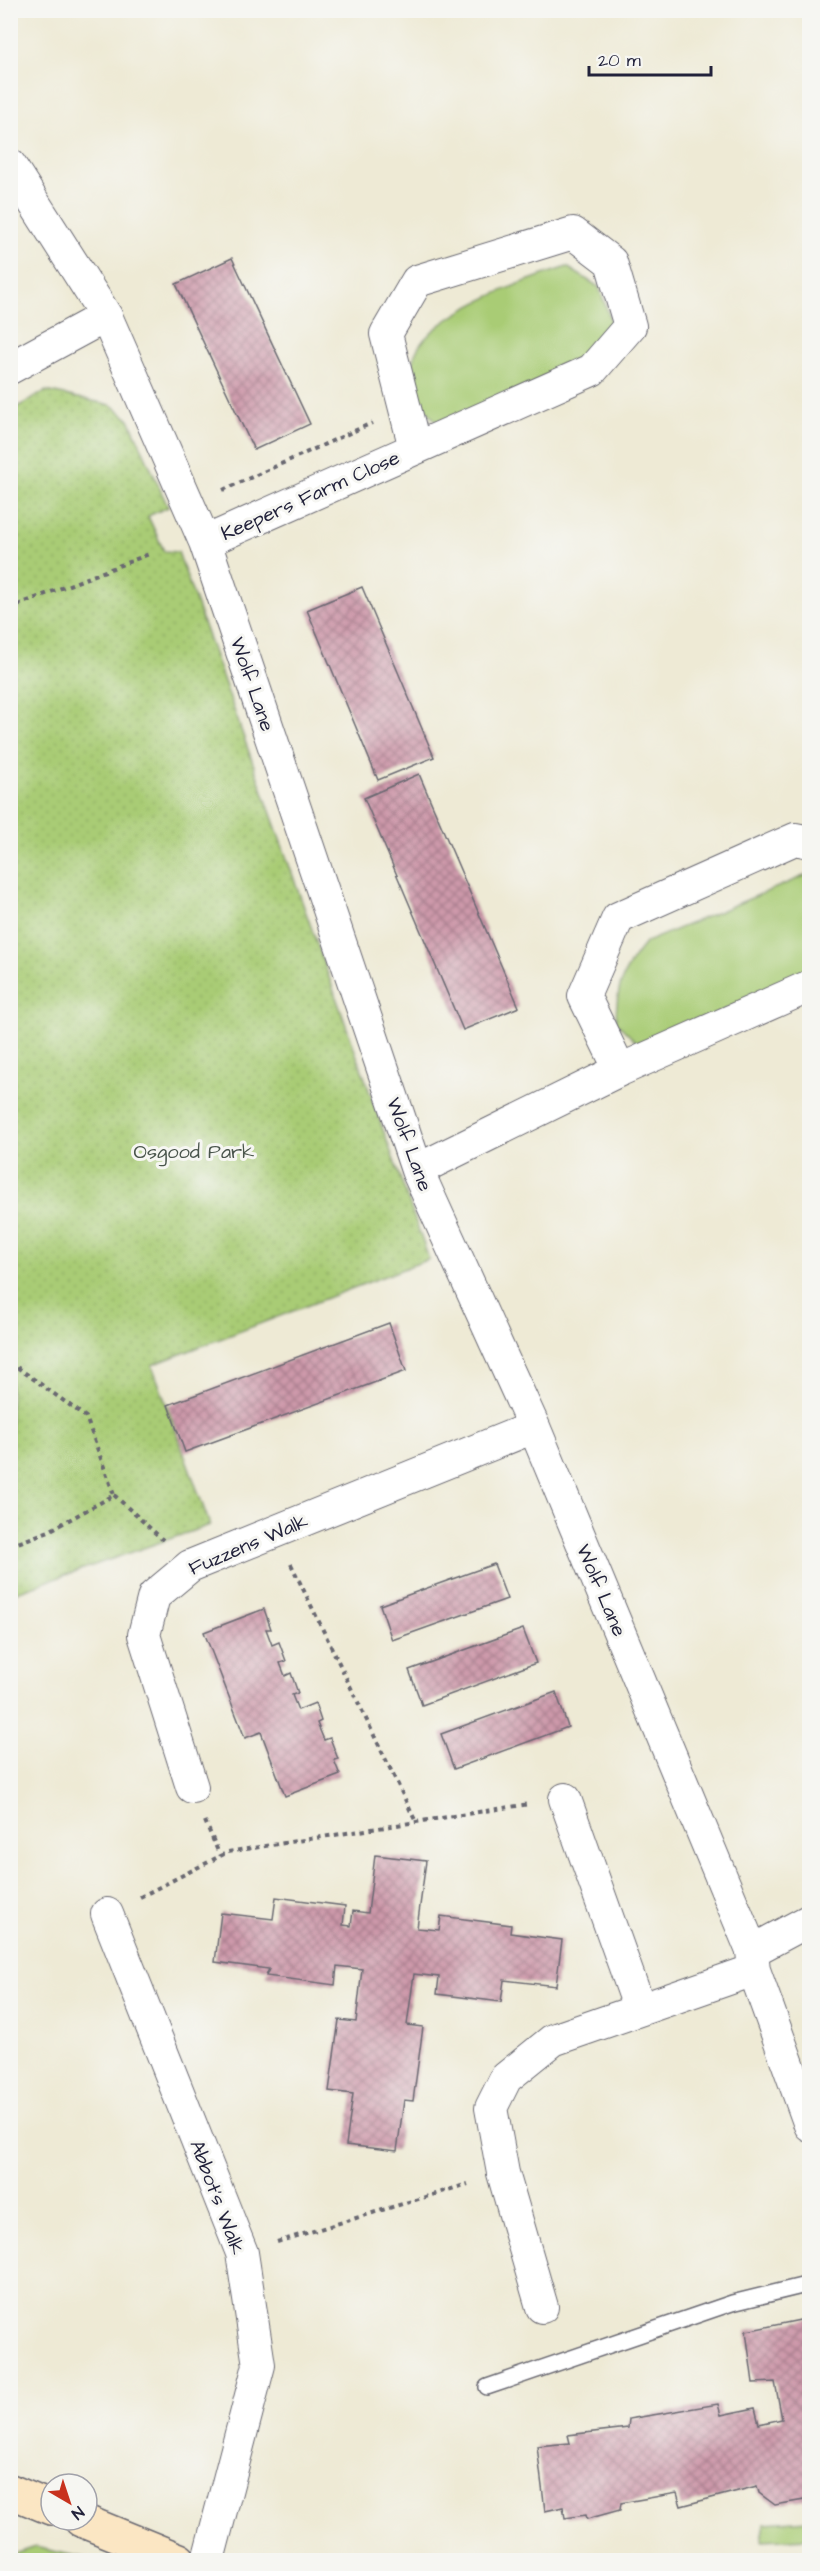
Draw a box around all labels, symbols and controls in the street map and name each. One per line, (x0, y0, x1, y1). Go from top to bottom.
scale bar (589, 39, 710, 77)
text: 20 m (598, 48, 641, 73)
street label: Keepers Farm Close (217, 444, 404, 548)
street label: Wolf Lane (223, 633, 281, 735)
street label: Wolf Lane (379, 1094, 439, 1195)
park label: Osgood Park (134, 1138, 254, 1167)
street label: Fuzzens Walk (184, 1507, 312, 1583)
street label: Wolf Lane (569, 1540, 633, 1641)
street label: Abbot's Walk (182, 2136, 252, 2259)
north arrow (39, 2472, 99, 2532)
text: N (67, 2501, 89, 2525)

